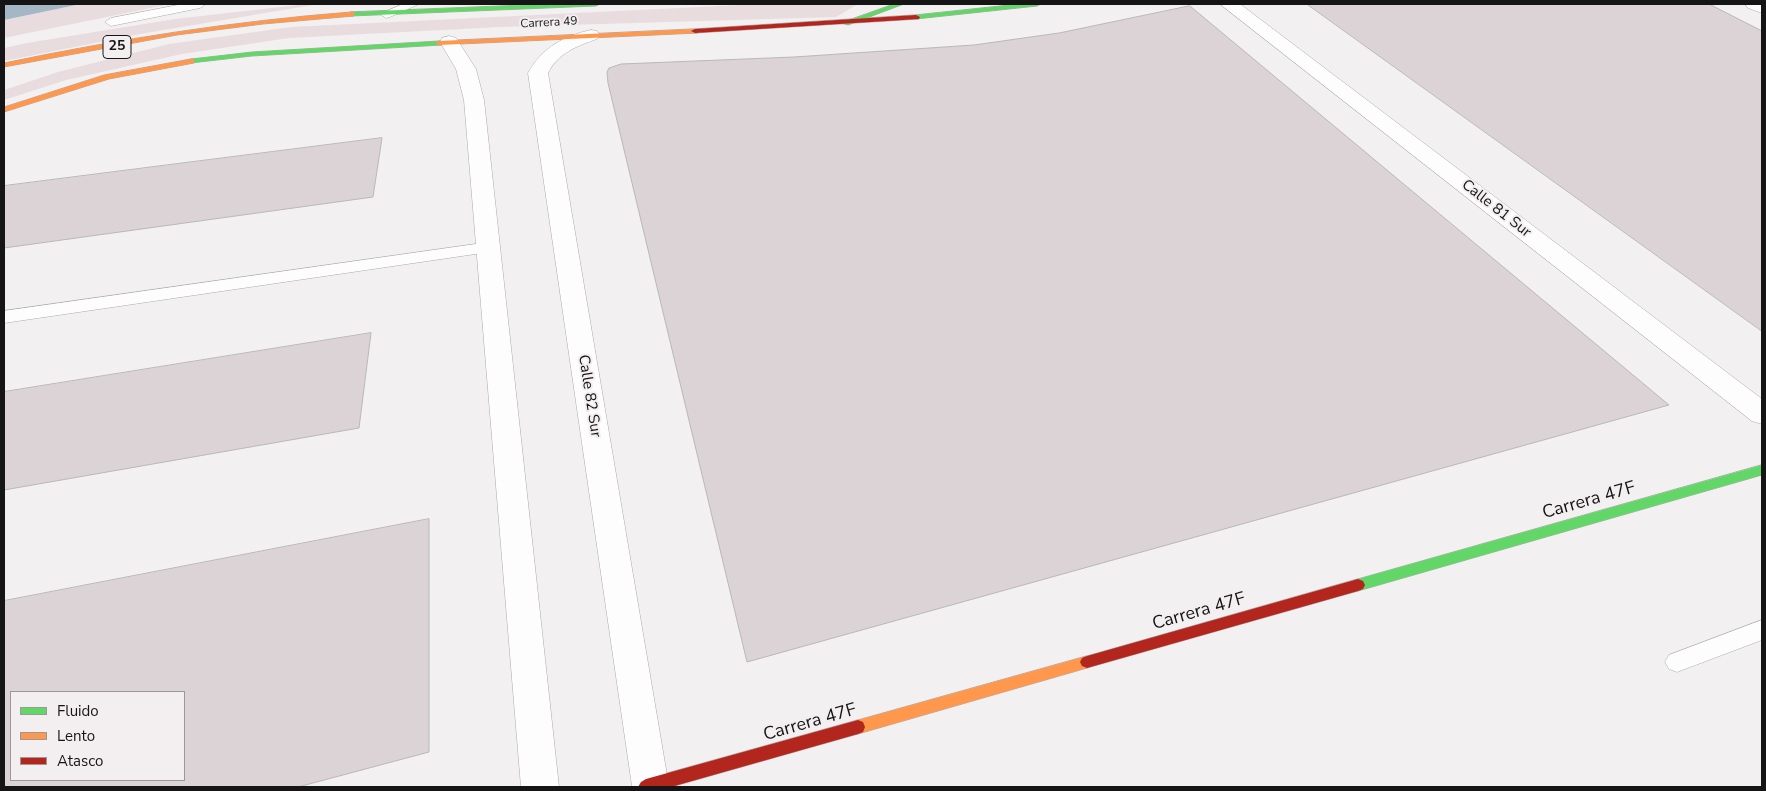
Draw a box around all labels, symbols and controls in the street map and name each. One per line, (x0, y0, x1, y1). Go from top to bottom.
street label: Carrera 49 (520, 14, 578, 32)
road number: 25 (103, 36, 131, 58)
street label: Calle 81 Sur (1458, 176, 1534, 242)
street label: Calle 82 Sur (574, 353, 604, 439)
street label: Carrera 47F (1540, 477, 1638, 525)
street label: Carrera 47F (1150, 588, 1248, 636)
legend (10, 691, 185, 781)
street label: Carrera 47F (761, 699, 859, 747)
text: Fluido (57, 701, 99, 721)
text: Lento (57, 726, 95, 746)
text: Atasco (57, 751, 103, 771)

